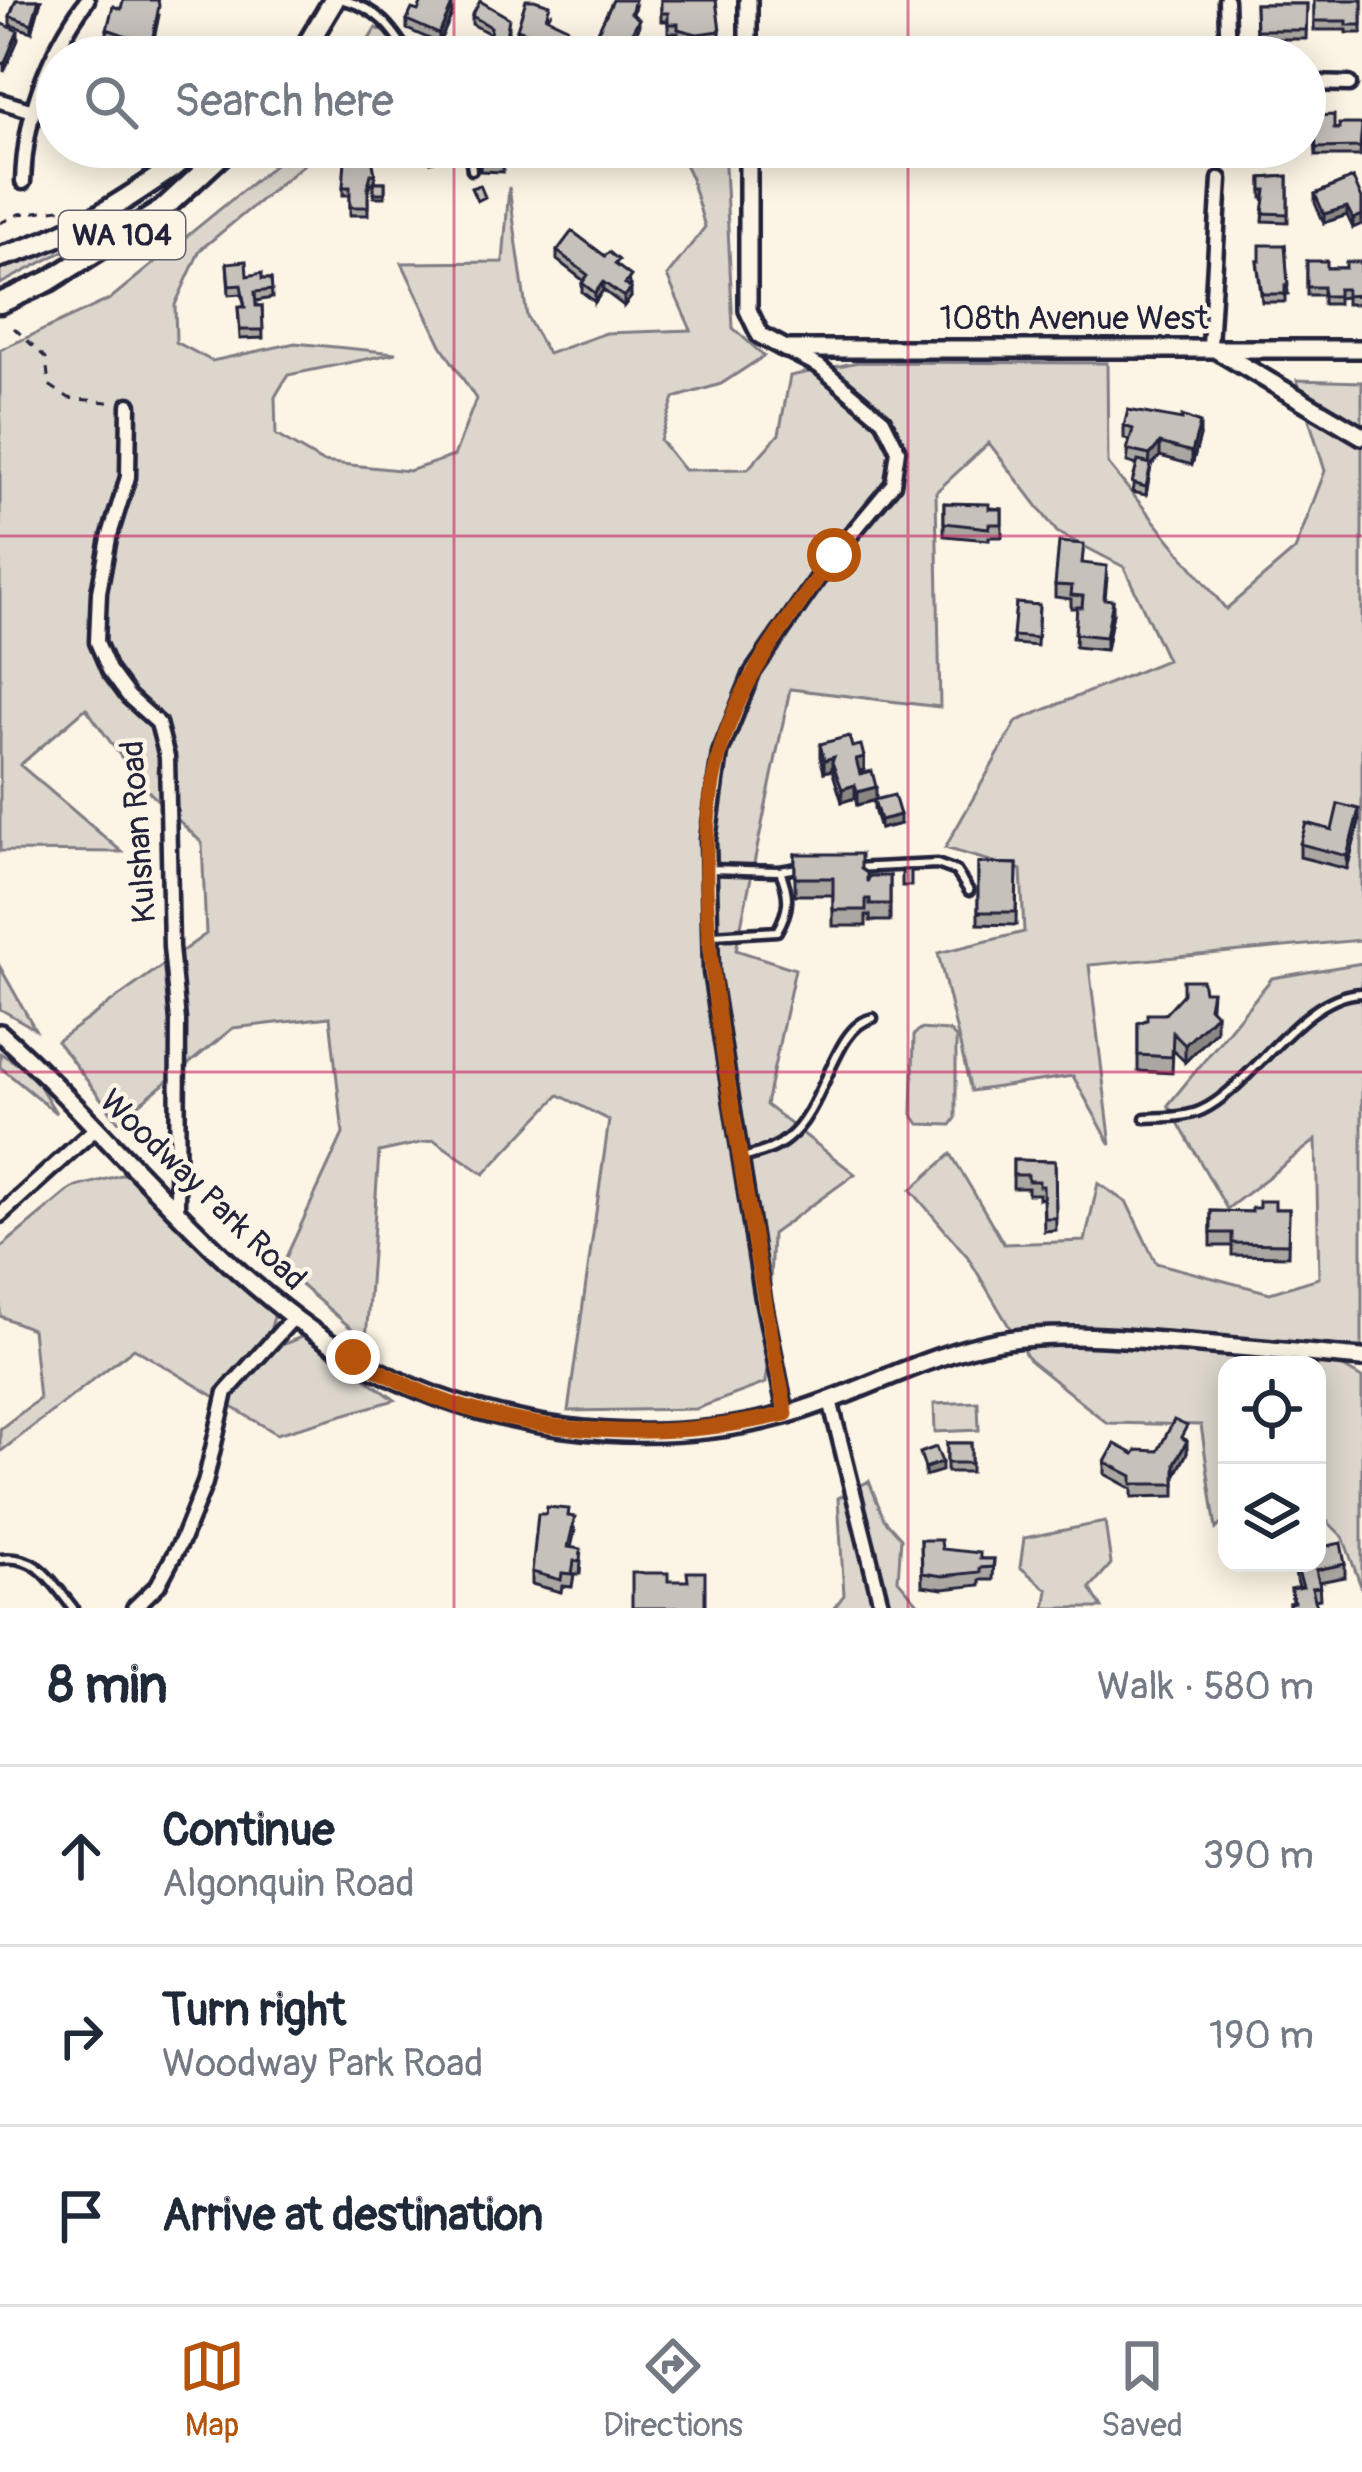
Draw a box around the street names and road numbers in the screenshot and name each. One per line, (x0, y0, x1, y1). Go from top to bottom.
road number: WA 104 (59, 211, 185, 259)
street label: 108th Avenue West (939, 298, 1209, 339)
street label: Kulshan Road (112, 739, 165, 925)
street label: Woodway Park Road (91, 1081, 315, 1299)

